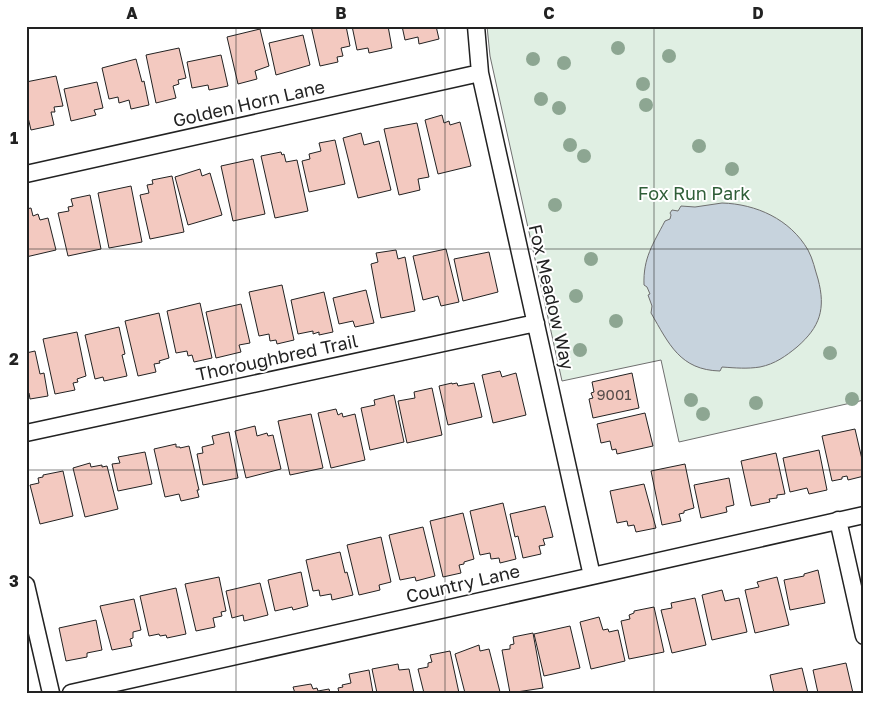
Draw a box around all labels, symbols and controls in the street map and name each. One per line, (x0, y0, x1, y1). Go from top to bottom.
text: A (126, 3, 138, 23)
text: B (335, 3, 347, 23)
text: C (543, 3, 555, 23)
text: D (752, 3, 764, 23)
street label: Golden Horn Lane (171, 75, 327, 131)
text: 1 (10, 128, 18, 148)
park label: Fox Run Park (638, 182, 750, 204)
street label: Fox Meadow Way (525, 222, 579, 372)
street label: Thoroughbred Trail (194, 329, 360, 385)
text: 2 (9, 349, 19, 369)
house number: 9001 (597, 385, 631, 403)
street label: Country Lane (404, 559, 522, 607)
text: 3 (9, 571, 19, 591)

